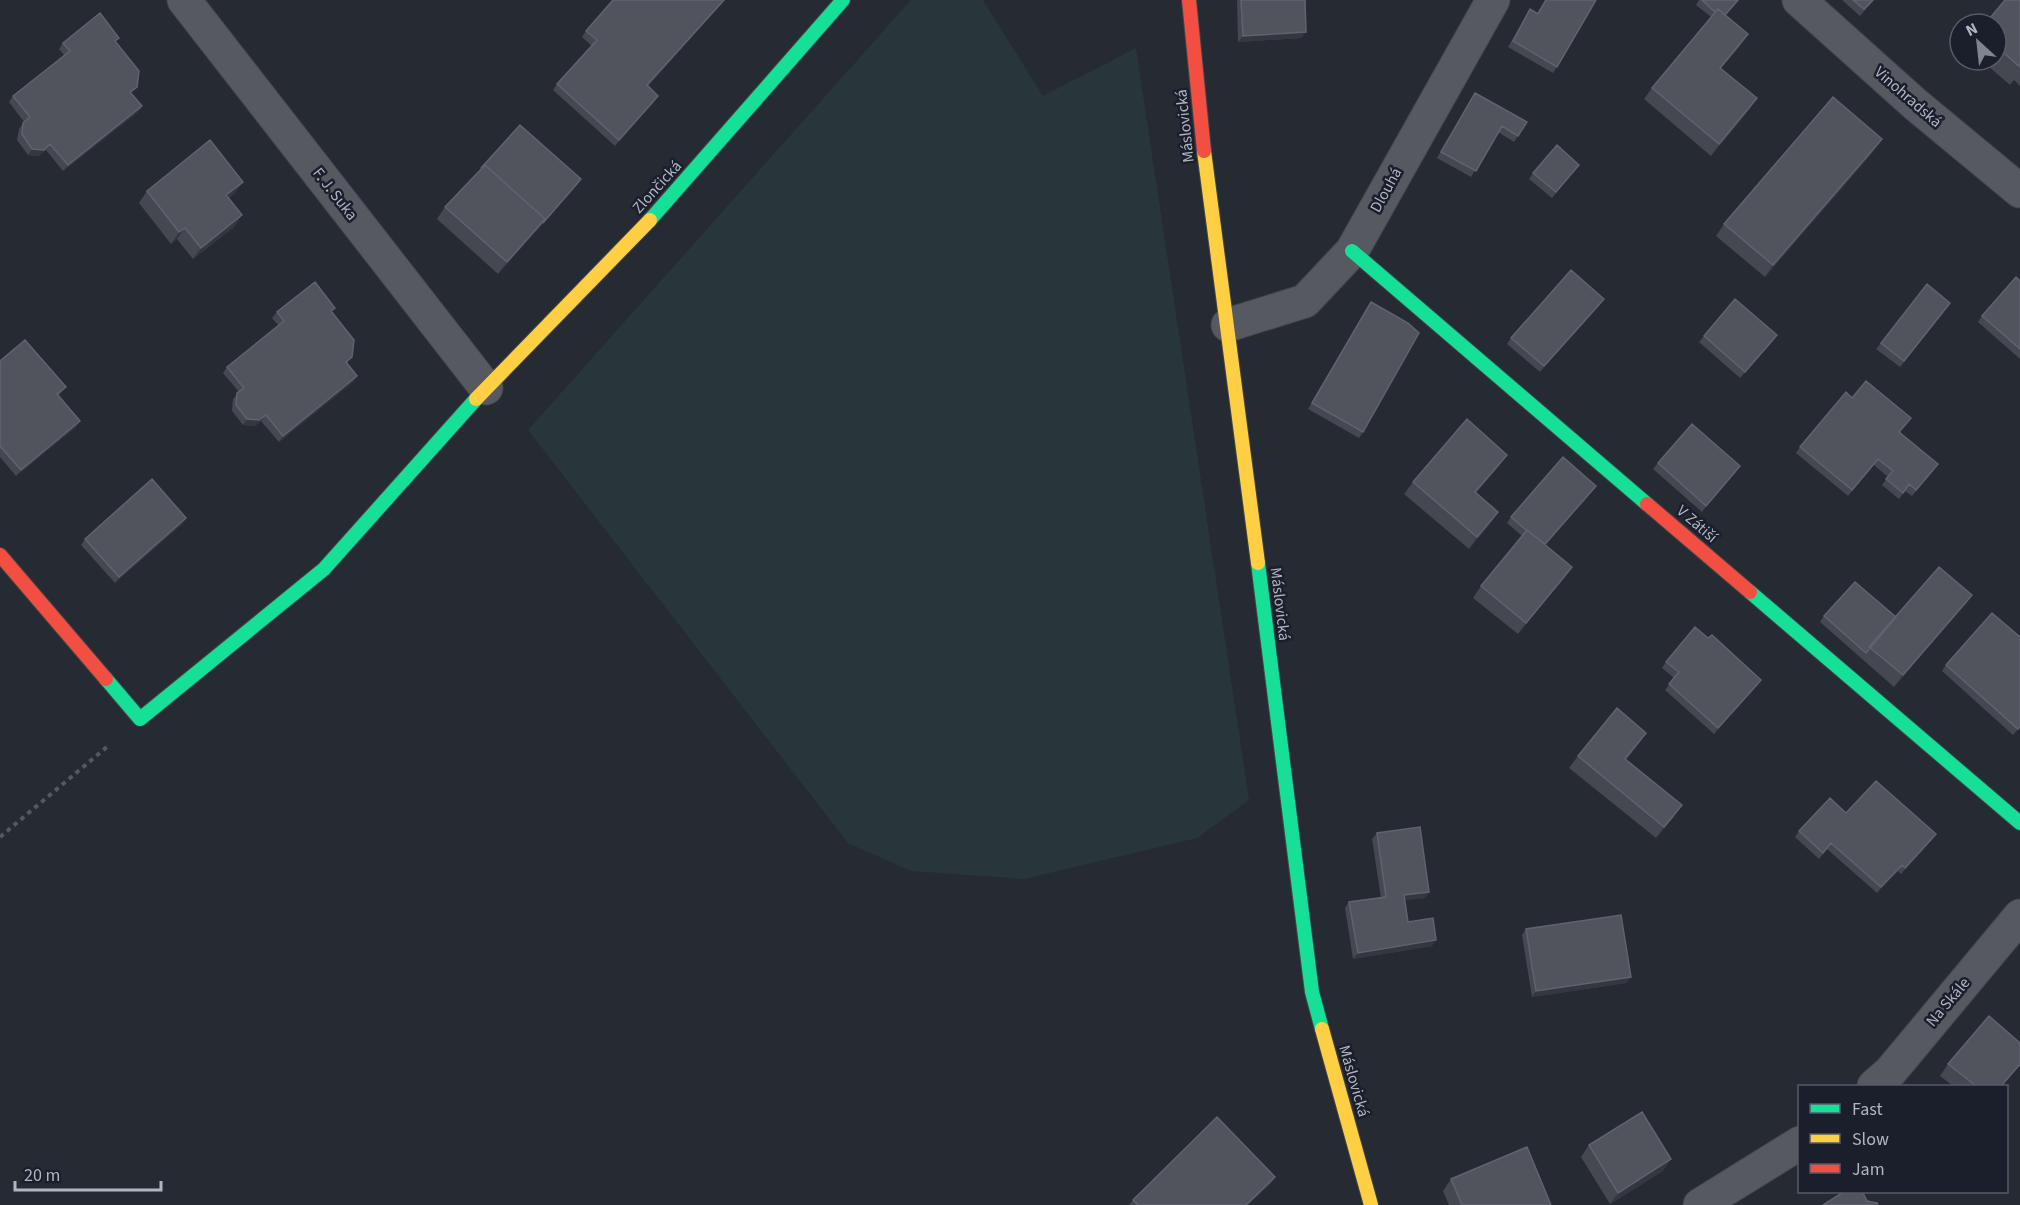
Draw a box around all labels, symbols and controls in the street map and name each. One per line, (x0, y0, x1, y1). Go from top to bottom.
north arrow (1948, 12, 2008, 72)
text: N (1962, 17, 1981, 42)
street label: Vinohradská (1869, 61, 1947, 133)
street label: Máslovická (1170, 88, 1200, 164)
street label: Zlončická (627, 156, 687, 218)
street label: F. J. Suka (307, 163, 363, 225)
street label: Dlouhá (1365, 164, 1407, 216)
street label: V Zátiší (1672, 500, 1723, 549)
street label: Máslovická (1265, 566, 1295, 642)
street label: Na Skále (1921, 973, 1975, 1031)
street label: Máslovická (1333, 1043, 1375, 1119)
legend (1798, 1085, 2008, 1193)
text: Fast (1852, 1097, 1883, 1122)
text: Slow (1852, 1127, 1889, 1152)
scale bar (15, 1154, 160, 1192)
text: Jam (1852, 1157, 1885, 1182)
text: 20 m (24, 1163, 60, 1188)

